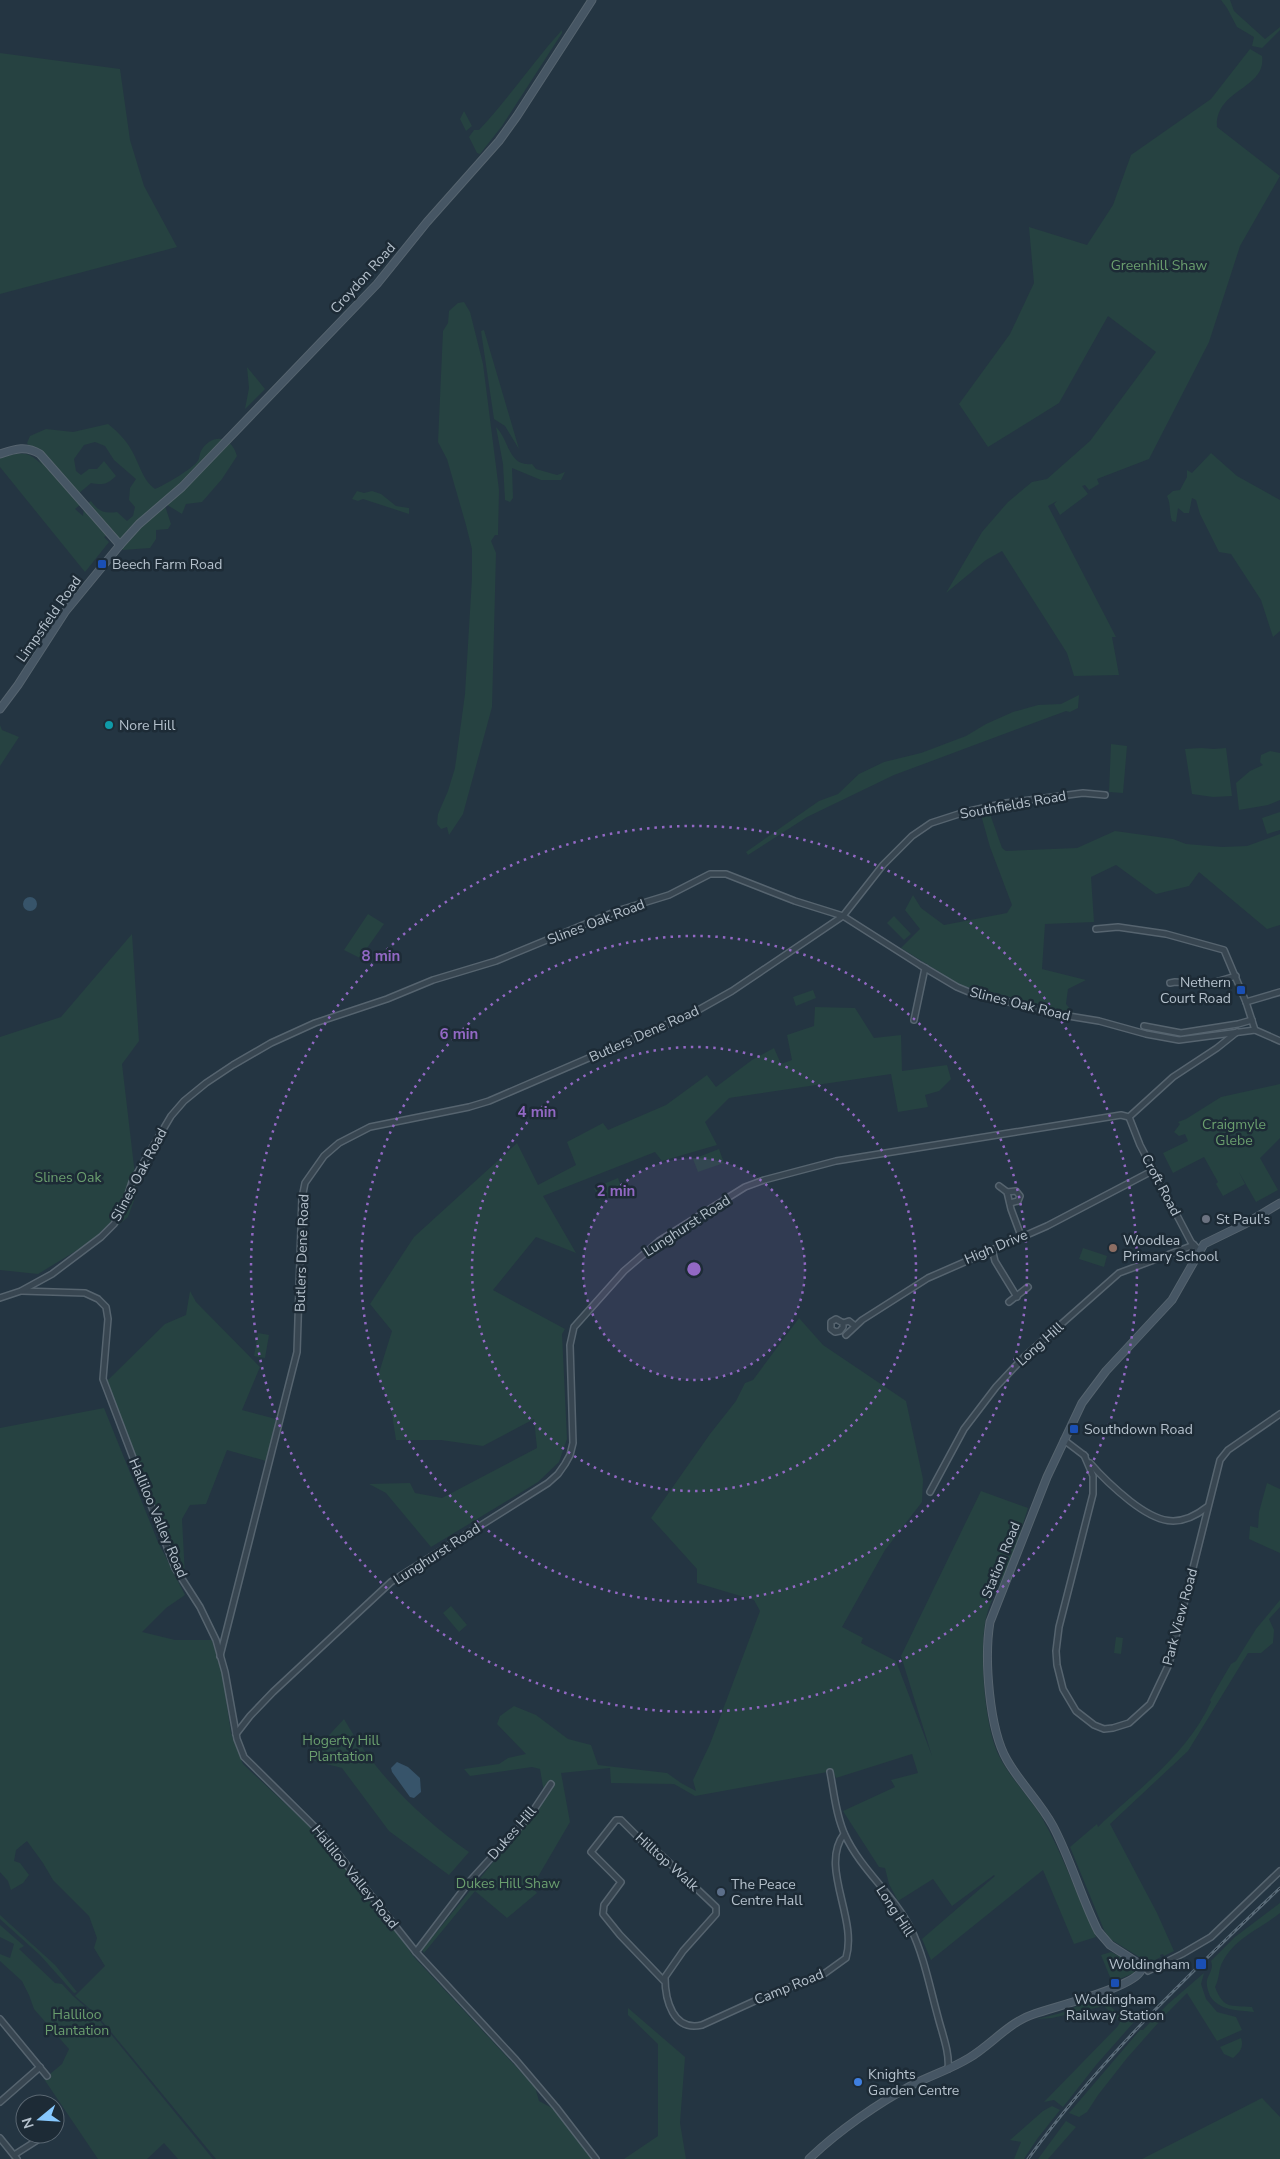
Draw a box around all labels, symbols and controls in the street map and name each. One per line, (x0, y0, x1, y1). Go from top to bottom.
street label: Croydon Road (326, 239, 400, 317)
park label: Greenhill Shaw (1111, 256, 1208, 275)
place label: Beech Farm Road (112, 555, 222, 574)
marker: Beech Farm Road (96, 558, 108, 570)
street label: Limpsfield Road (12, 572, 86, 666)
place label: Nore Hill (119, 716, 176, 735)
marker: Nore Hill (103, 719, 115, 731)
street label: Southfields Road (958, 786, 1068, 824)
street label: Slines Oak Road (544, 895, 648, 949)
text: 8 min (362, 946, 400, 966)
place label: Nethern Court Road (1160, 973, 1231, 1008)
street label: Slines Oak Road (968, 982, 1072, 1026)
marker: Nethern Court Road (1235, 984, 1247, 996)
street label: Butlers Dene Road (586, 1001, 702, 1067)
text: 6 min (440, 1024, 478, 1044)
text: 4 min (518, 1102, 556, 1122)
park label: Craigmyle Glebe (1202, 1115, 1266, 1150)
street label: Slines Oak Road (106, 1125, 172, 1225)
street label: Croft Road (1137, 1151, 1185, 1219)
park label: Slines Oak (35, 1168, 102, 1187)
text: 2 min (597, 1181, 635, 1201)
street label: Lunghurst Road (640, 1191, 734, 1261)
street label: Butlers Dene Road (290, 1193, 314, 1313)
place label: St Paul's (1216, 1210, 1271, 1229)
marker: St Paul's (1200, 1213, 1212, 1225)
street label: High Drive (962, 1225, 1030, 1269)
place label: Woodlea Primary School (1123, 1231, 1219, 1266)
marker: Woodlea Primary School (1107, 1242, 1119, 1254)
centre of rings (685, 1260, 703, 1278)
street label: Long Hill (1012, 1317, 1068, 1370)
place label: Southdown Road (1084, 1420, 1193, 1439)
marker: Southdown Road (1068, 1423, 1080, 1435)
street label: Halliloo Valley Road (124, 1455, 192, 1581)
street label: Lunghurst Road (390, 1519, 484, 1589)
street label: Station Road (977, 1519, 1025, 1601)
street label: Park View Road (1158, 1566, 1202, 1668)
park label: Hogerty Hill Plantation (302, 1731, 381, 1766)
street label: Dukes Hill (483, 1802, 541, 1864)
street label: Halliloo Valley Road (307, 1821, 403, 1933)
street label: Hilltop Walk (631, 1828, 704, 1896)
park label: Dukes Hill Shaw (456, 1874, 560, 1893)
place label: The Peace Centre Hall (731, 1875, 803, 1910)
street label: Long Hill (871, 1882, 919, 1941)
marker: The Peace Centre Hall (715, 1886, 727, 1898)
place label: Woldingham (1109, 1955, 1190, 1974)
marker: Woldingham (1194, 1957, 1208, 1971)
street label: Camp Road (752, 1965, 826, 2009)
marker: Woldingham Railway Station (1109, 1977, 1121, 1989)
place label: Woldingham Railway Station (1066, 1990, 1164, 2025)
park label: Halliloo Plantation (45, 2005, 109, 2040)
place label: Knights Garden Centre (868, 2065, 959, 2100)
marker: Knights Garden Centre (852, 2076, 864, 2088)
north arrow (15, 2094, 65, 2144)
text: N (17, 2115, 39, 2131)

